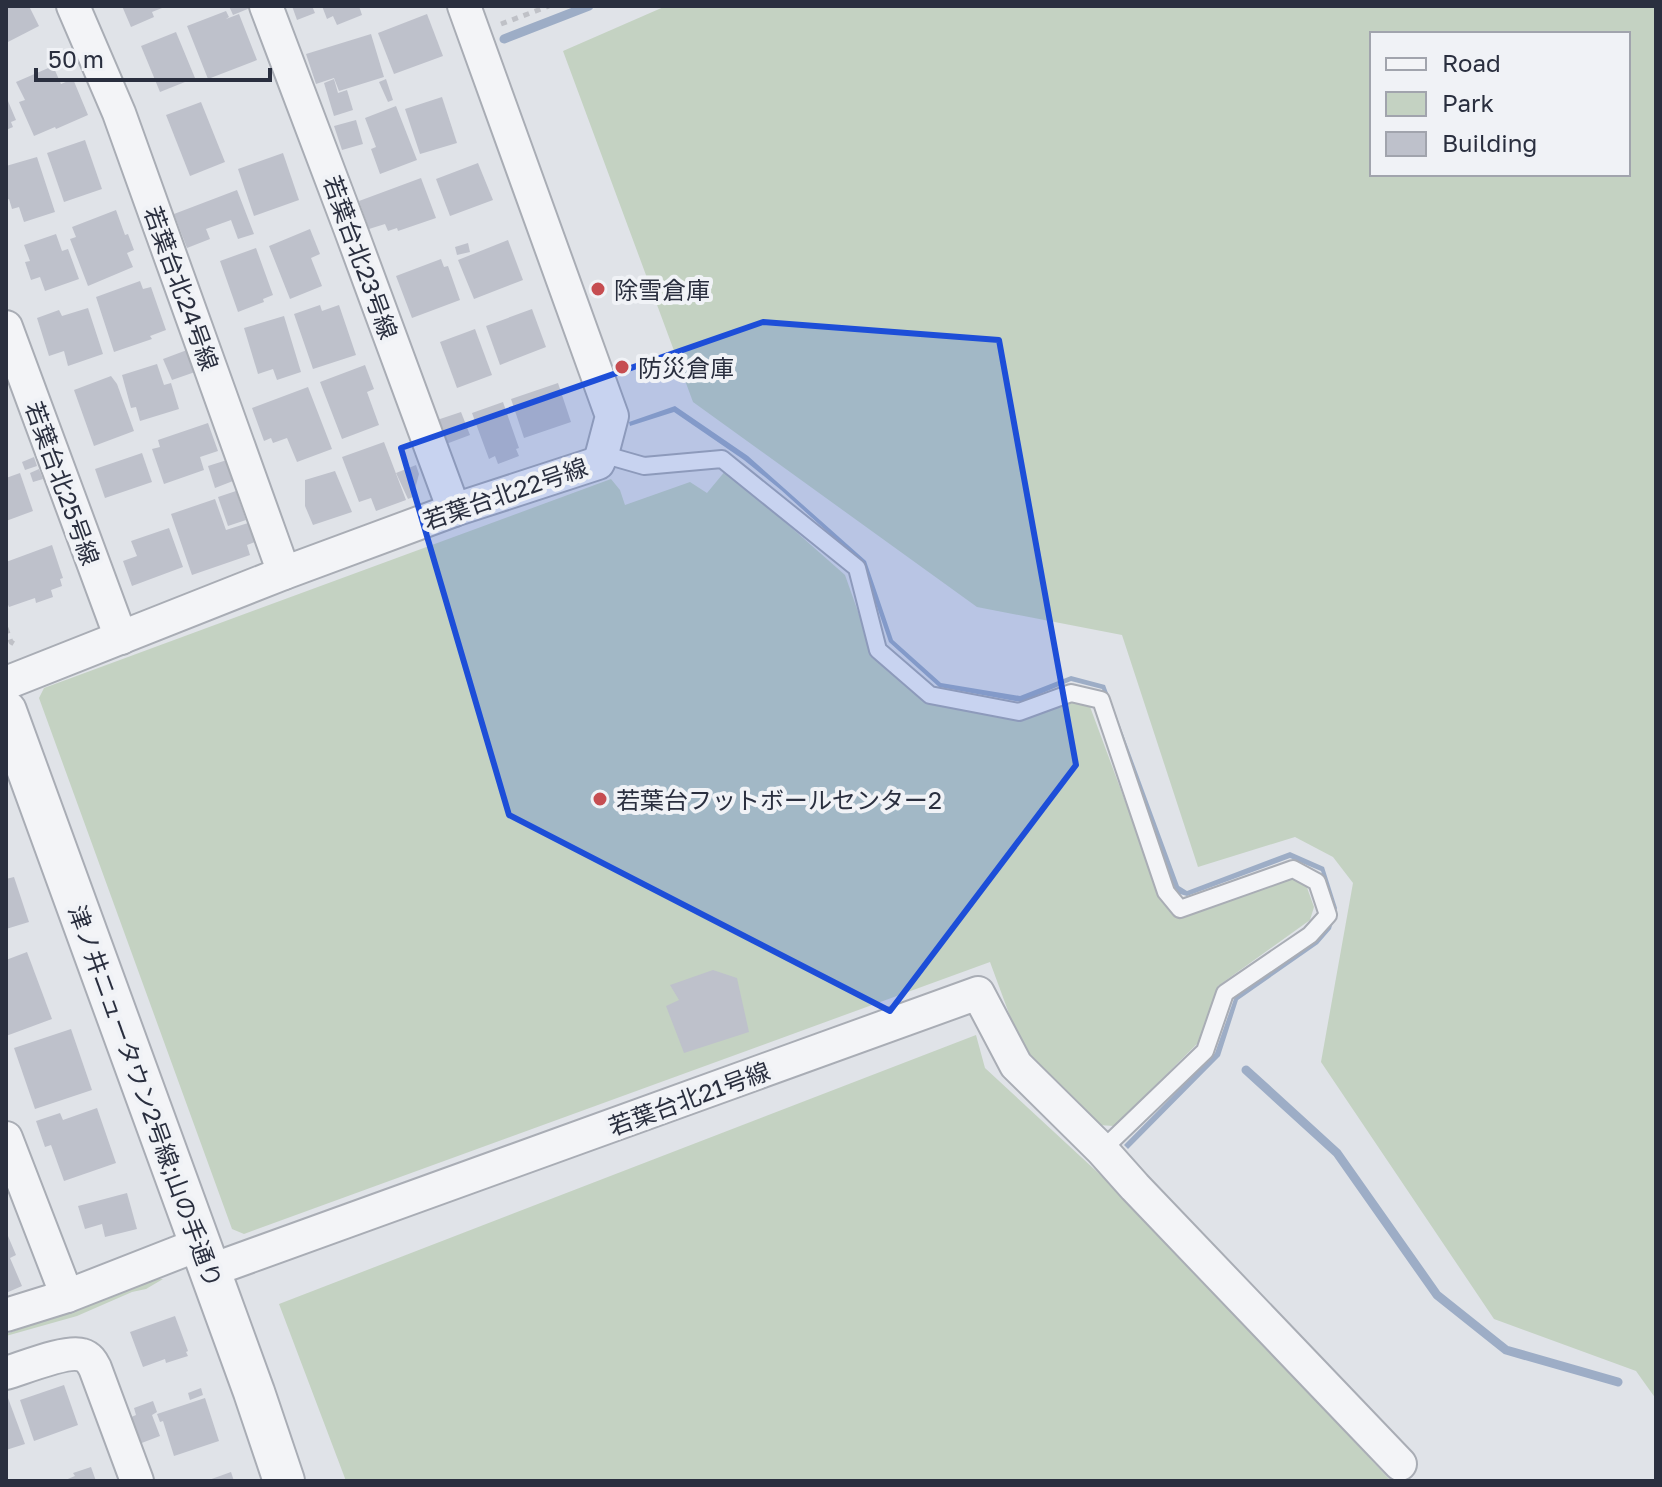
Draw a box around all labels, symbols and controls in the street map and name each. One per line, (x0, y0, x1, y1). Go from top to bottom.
scale bar (36, 32, 270, 82)
legend (1370, 32, 1630, 176)
text: 50 m (48, 44, 104, 73)
text: Road (1442, 48, 1501, 77)
text: Park (1442, 88, 1494, 117)
text: Building (1442, 128, 1537, 157)
street label: 若葉台北23号線 (318, 171, 404, 343)
street label: 若葉台北24号線 (139, 202, 225, 374)
place label: 除雪倉庫 (614, 275, 710, 304)
marker: 除雪倉庫 (589, 280, 607, 298)
place label: 防災倉庫 (638, 353, 734, 382)
marker: 防災倉庫 (613, 358, 631, 376)
street label: 若葉台北25号線 (20, 397, 106, 569)
street label: 若葉台北22号線 (419, 451, 591, 535)
place label: 若葉台フットボールセンター2 (616, 785, 942, 814)
marker: 若葉台フットボールセンター2 (591, 790, 609, 808)
street label: 津ノ井ニュータウン2号線;山の手通り (63, 901, 229, 1291)
street label: 若葉台北21号線 (604, 1055, 774, 1141)

